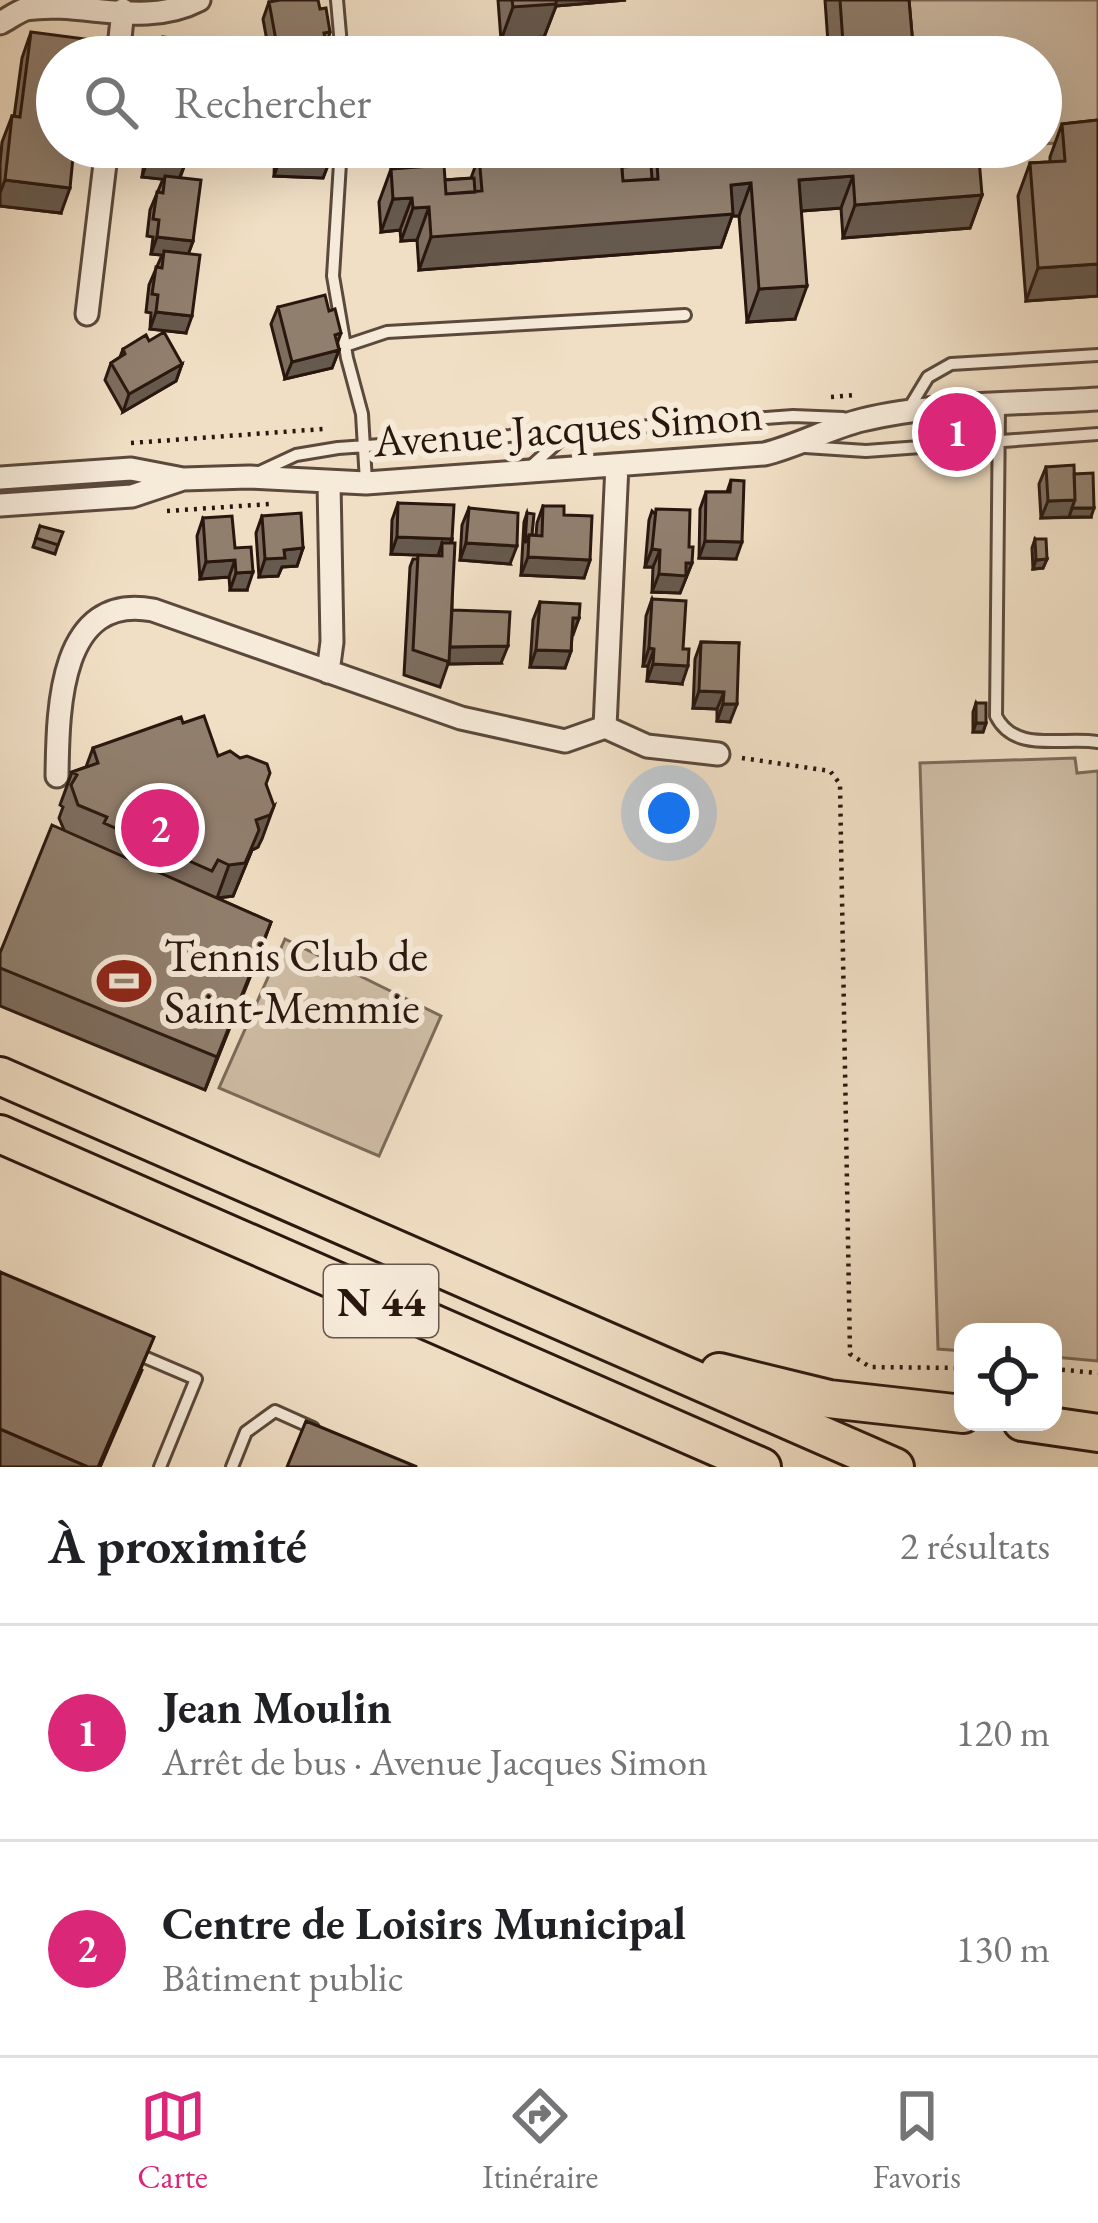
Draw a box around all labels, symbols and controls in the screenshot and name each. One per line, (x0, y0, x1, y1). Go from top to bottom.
search box (36, 36, 1062, 168)
icon: search (78, 69, 144, 135)
text: Rechercher (174, 73, 371, 131)
street label: Avenue Jacques Simon (370, 384, 765, 470)
pin: 1 (918, 387, 996, 477)
pin: 2 (121, 783, 199, 873)
your location (639, 783, 699, 843)
place label: Tennis Club de Saint-Memmie (164, 926, 428, 1036)
sports icon: Tennis Club de Saint-Memmie (95, 952, 153, 1010)
road number: N 44 (324, 1265, 438, 1337)
map controls (954, 1323, 1062, 1431)
button: locate (954, 1323, 1062, 1431)
text: À proximité (48, 1512, 307, 1578)
text: 2 résultats (900, 1520, 1050, 1571)
text: Jean Moulin (162, 1678, 392, 1736)
text: 1 (77, 1707, 97, 1758)
text: 120 m (956, 1707, 1050, 1758)
text: Arrêt de bus · Avenue Jacques Simon (162, 1736, 708, 1787)
text: Centre de Loisirs Municipal (162, 1894, 686, 1952)
text: 2 (77, 1923, 97, 1974)
text: 130 m (956, 1923, 1050, 1974)
text: Bâtiment public (162, 1952, 404, 2003)
tab: Carte (137, 2083, 208, 2198)
tab: Itinéraire (482, 2083, 598, 2198)
tab: Favoris (873, 2083, 961, 2198)

